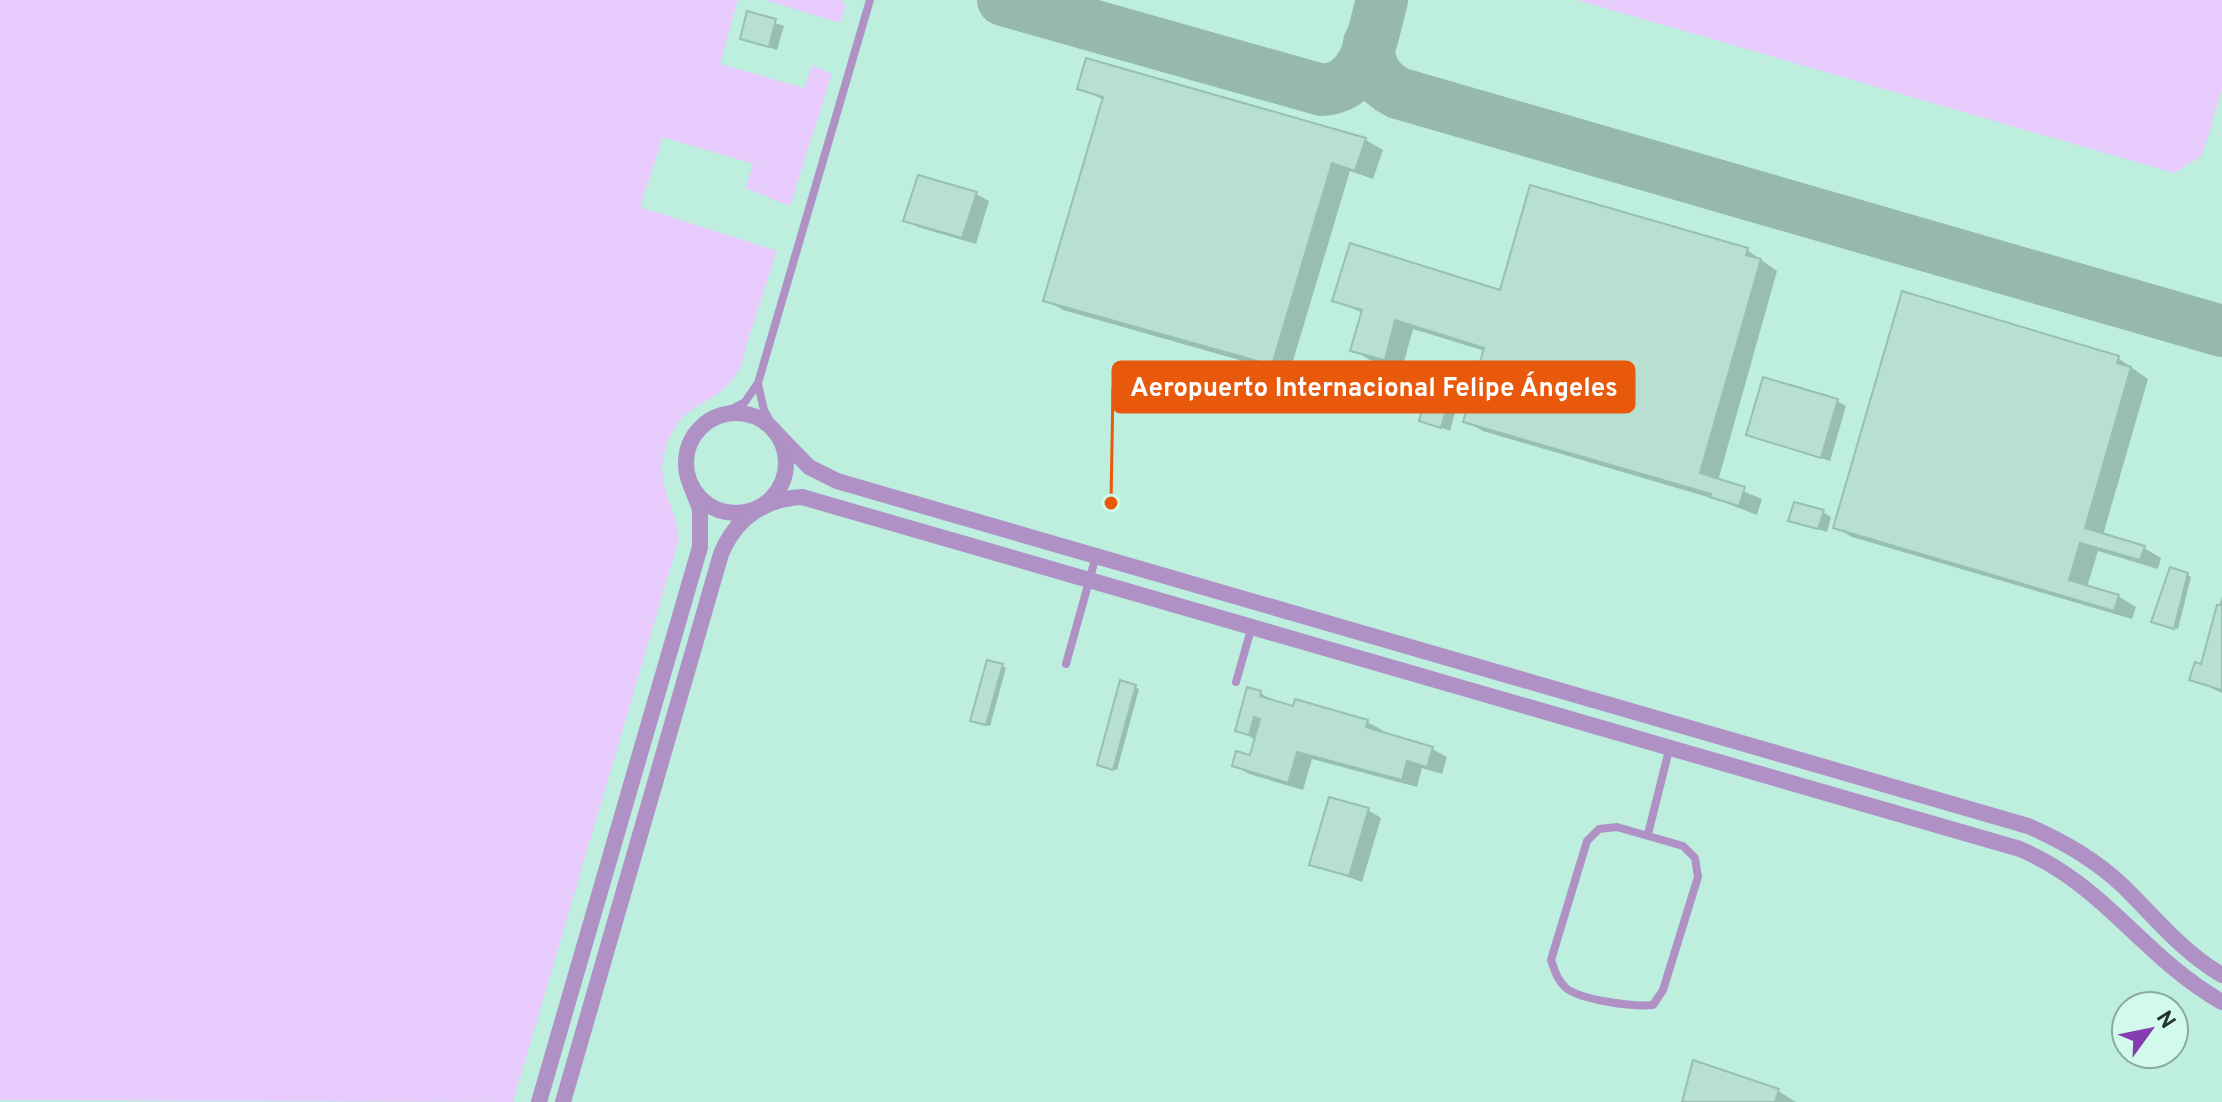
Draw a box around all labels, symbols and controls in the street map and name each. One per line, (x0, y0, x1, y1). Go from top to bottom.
callout: Aeropuerto Internacional Felipe Ángeles (1113, 362, 1634, 412)
text: Aeropuerto Internacional Felipe Ángeles (1130, 371, 1618, 406)
north arrow (2110, 990, 2190, 1070)
text: N (2149, 1006, 2180, 1034)

